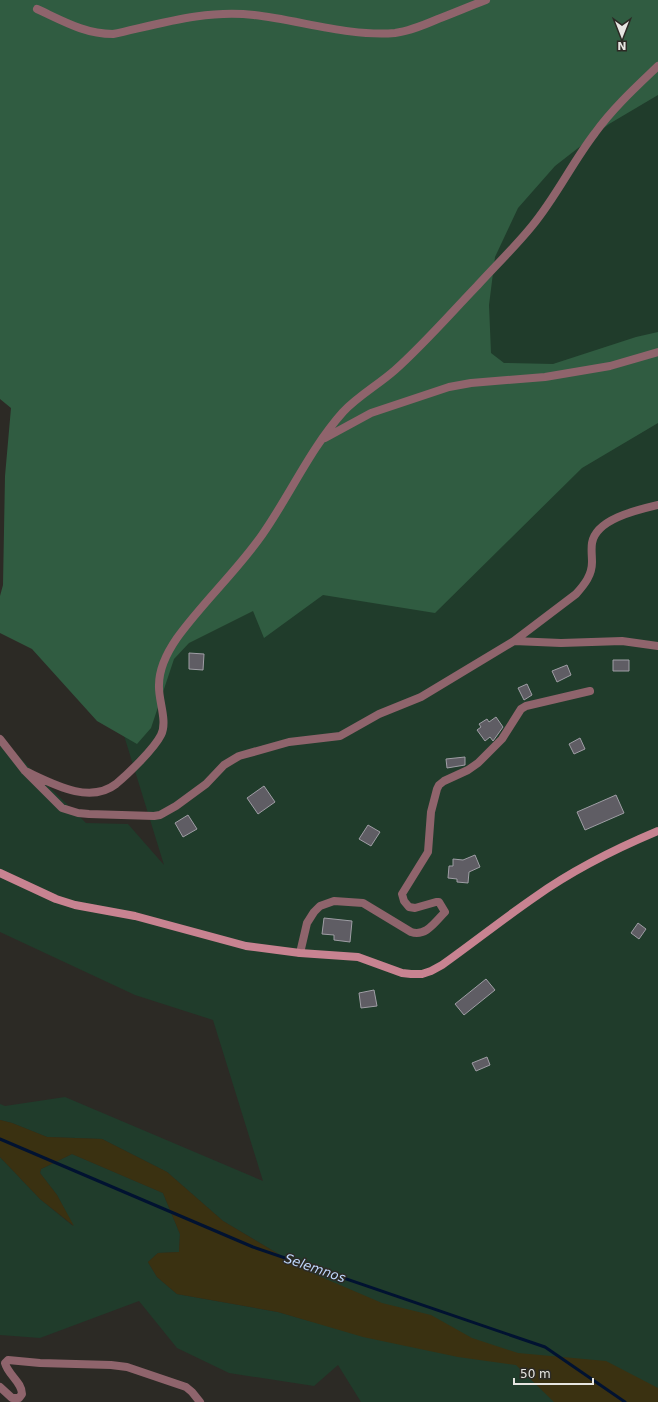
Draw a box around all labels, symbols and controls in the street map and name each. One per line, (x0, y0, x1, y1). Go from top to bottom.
north arrow (602, 16, 642, 56)
text: N (617, 39, 627, 52)
water label: Selemnos (283, 1251, 348, 1285)
scale bar (514, 1360, 593, 1386)
text: 50 m (520, 1367, 551, 1381)

